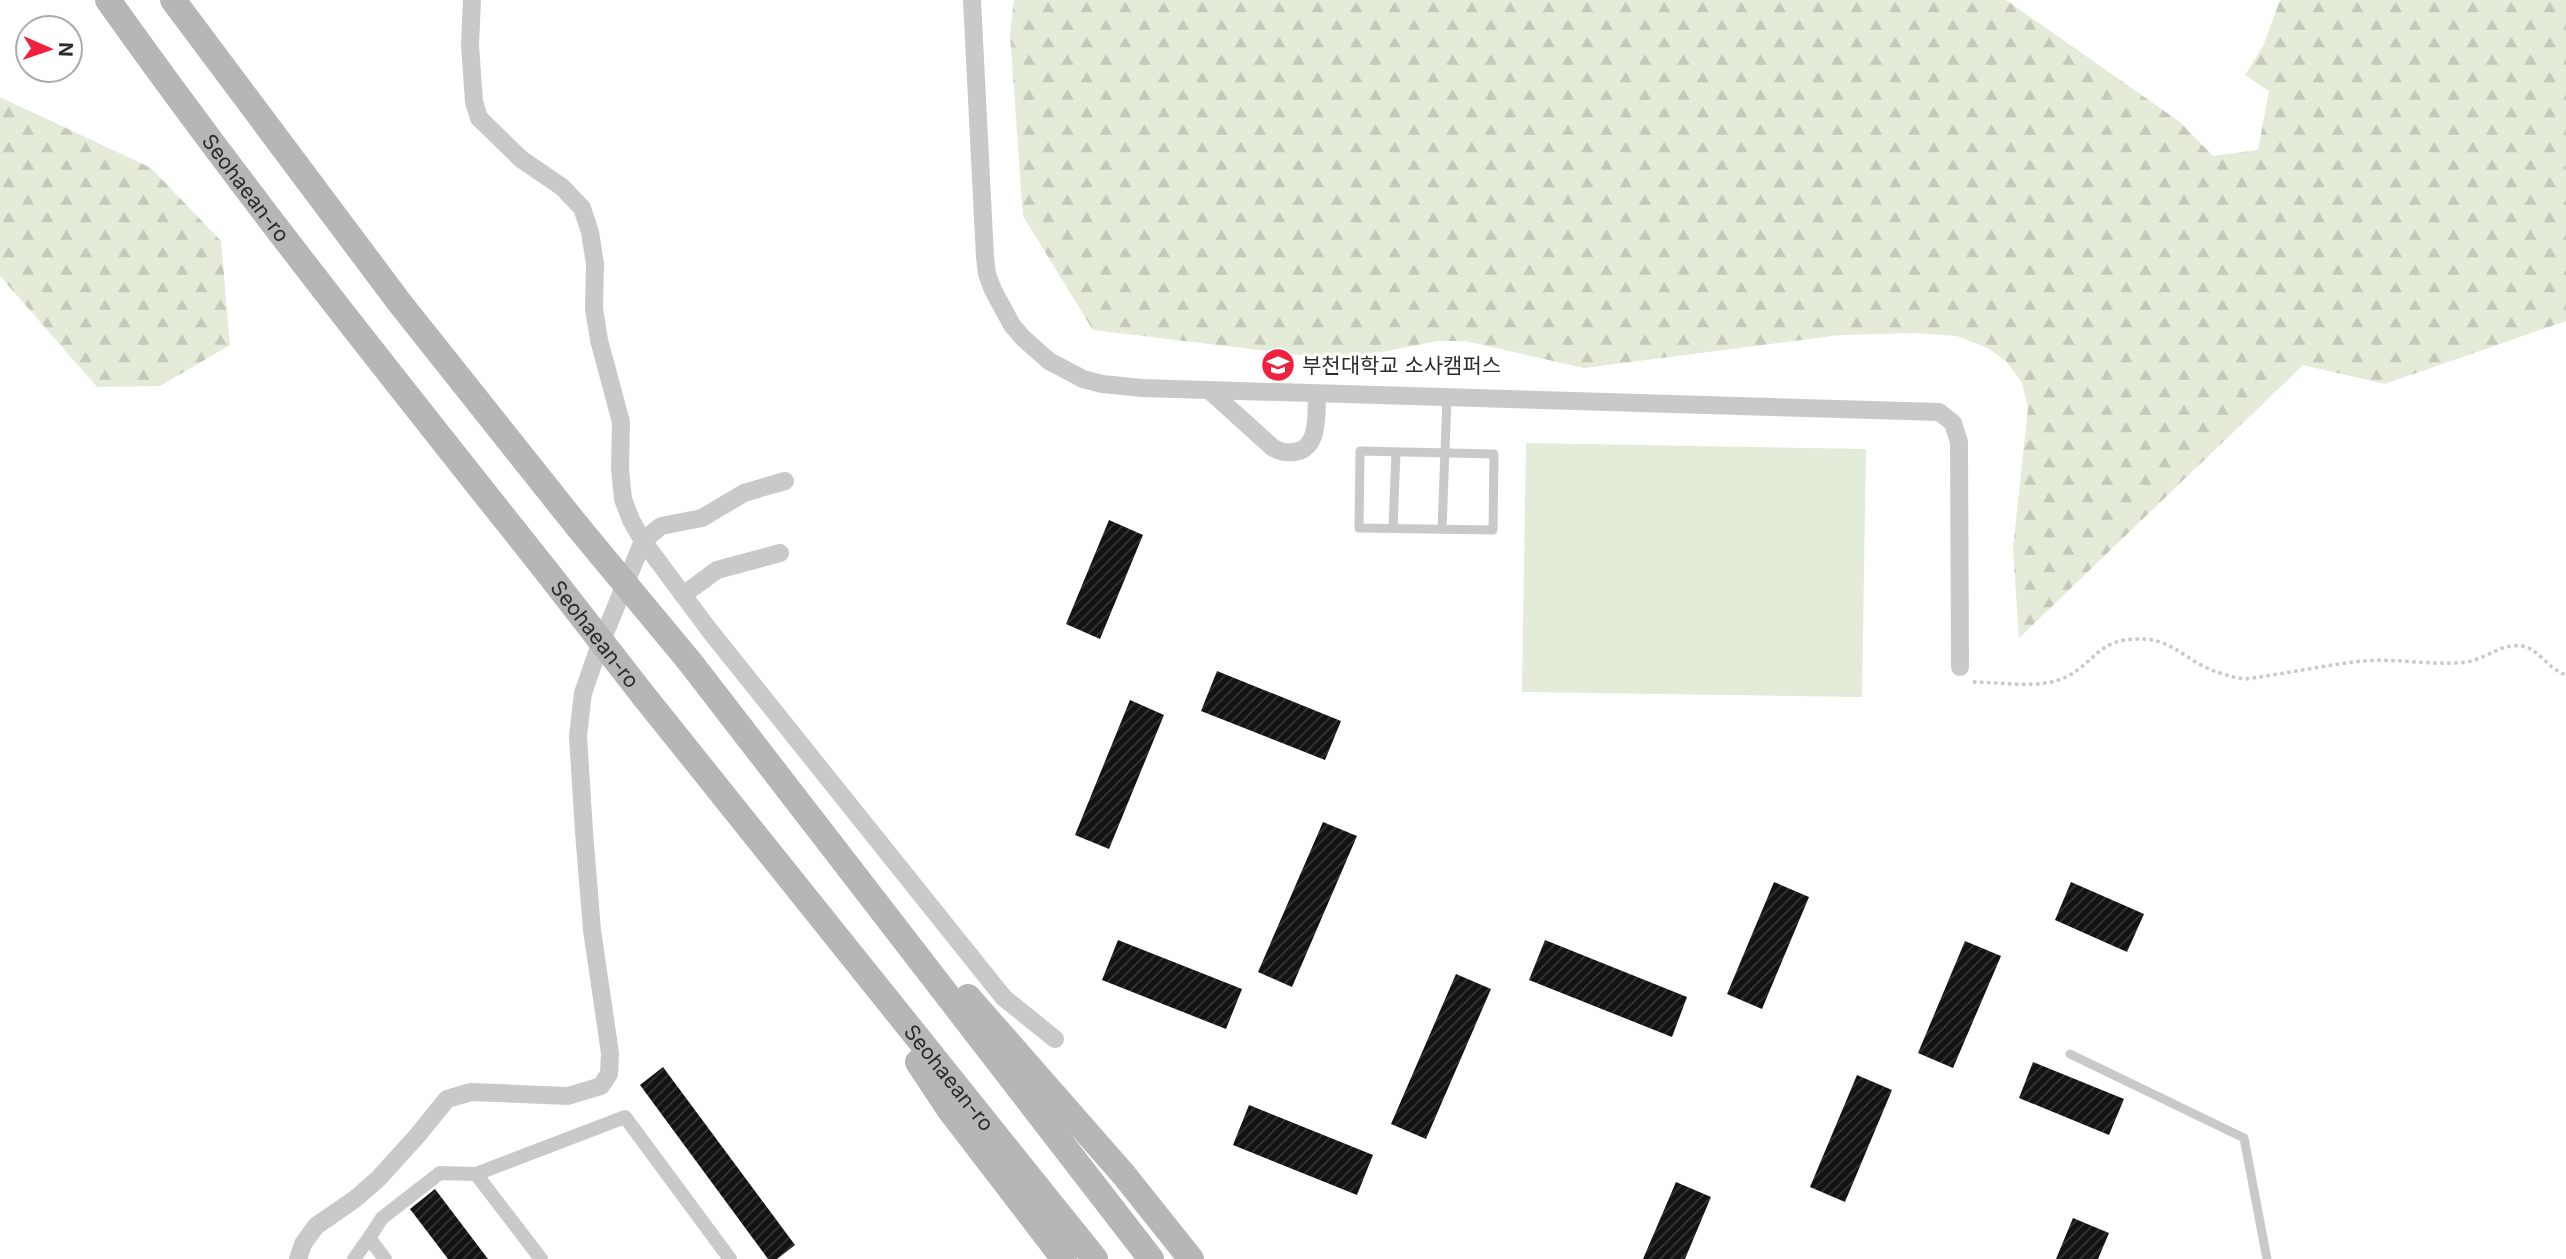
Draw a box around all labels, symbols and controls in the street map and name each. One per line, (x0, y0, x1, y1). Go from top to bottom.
north arrow (14, 14, 84, 84)
text: N (54, 42, 77, 57)
street label: Seohaean-ro (197, 129, 295, 247)
school or university icon: 부천대학교 소사캠퍼스 (1259, 346, 1297, 384)
place label: 부천대학교 소사캠퍼스 (1302, 353, 1501, 378)
street label: Seohaean-ro (546, 575, 645, 692)
street label: Seohaean-ro (899, 1019, 1000, 1136)

